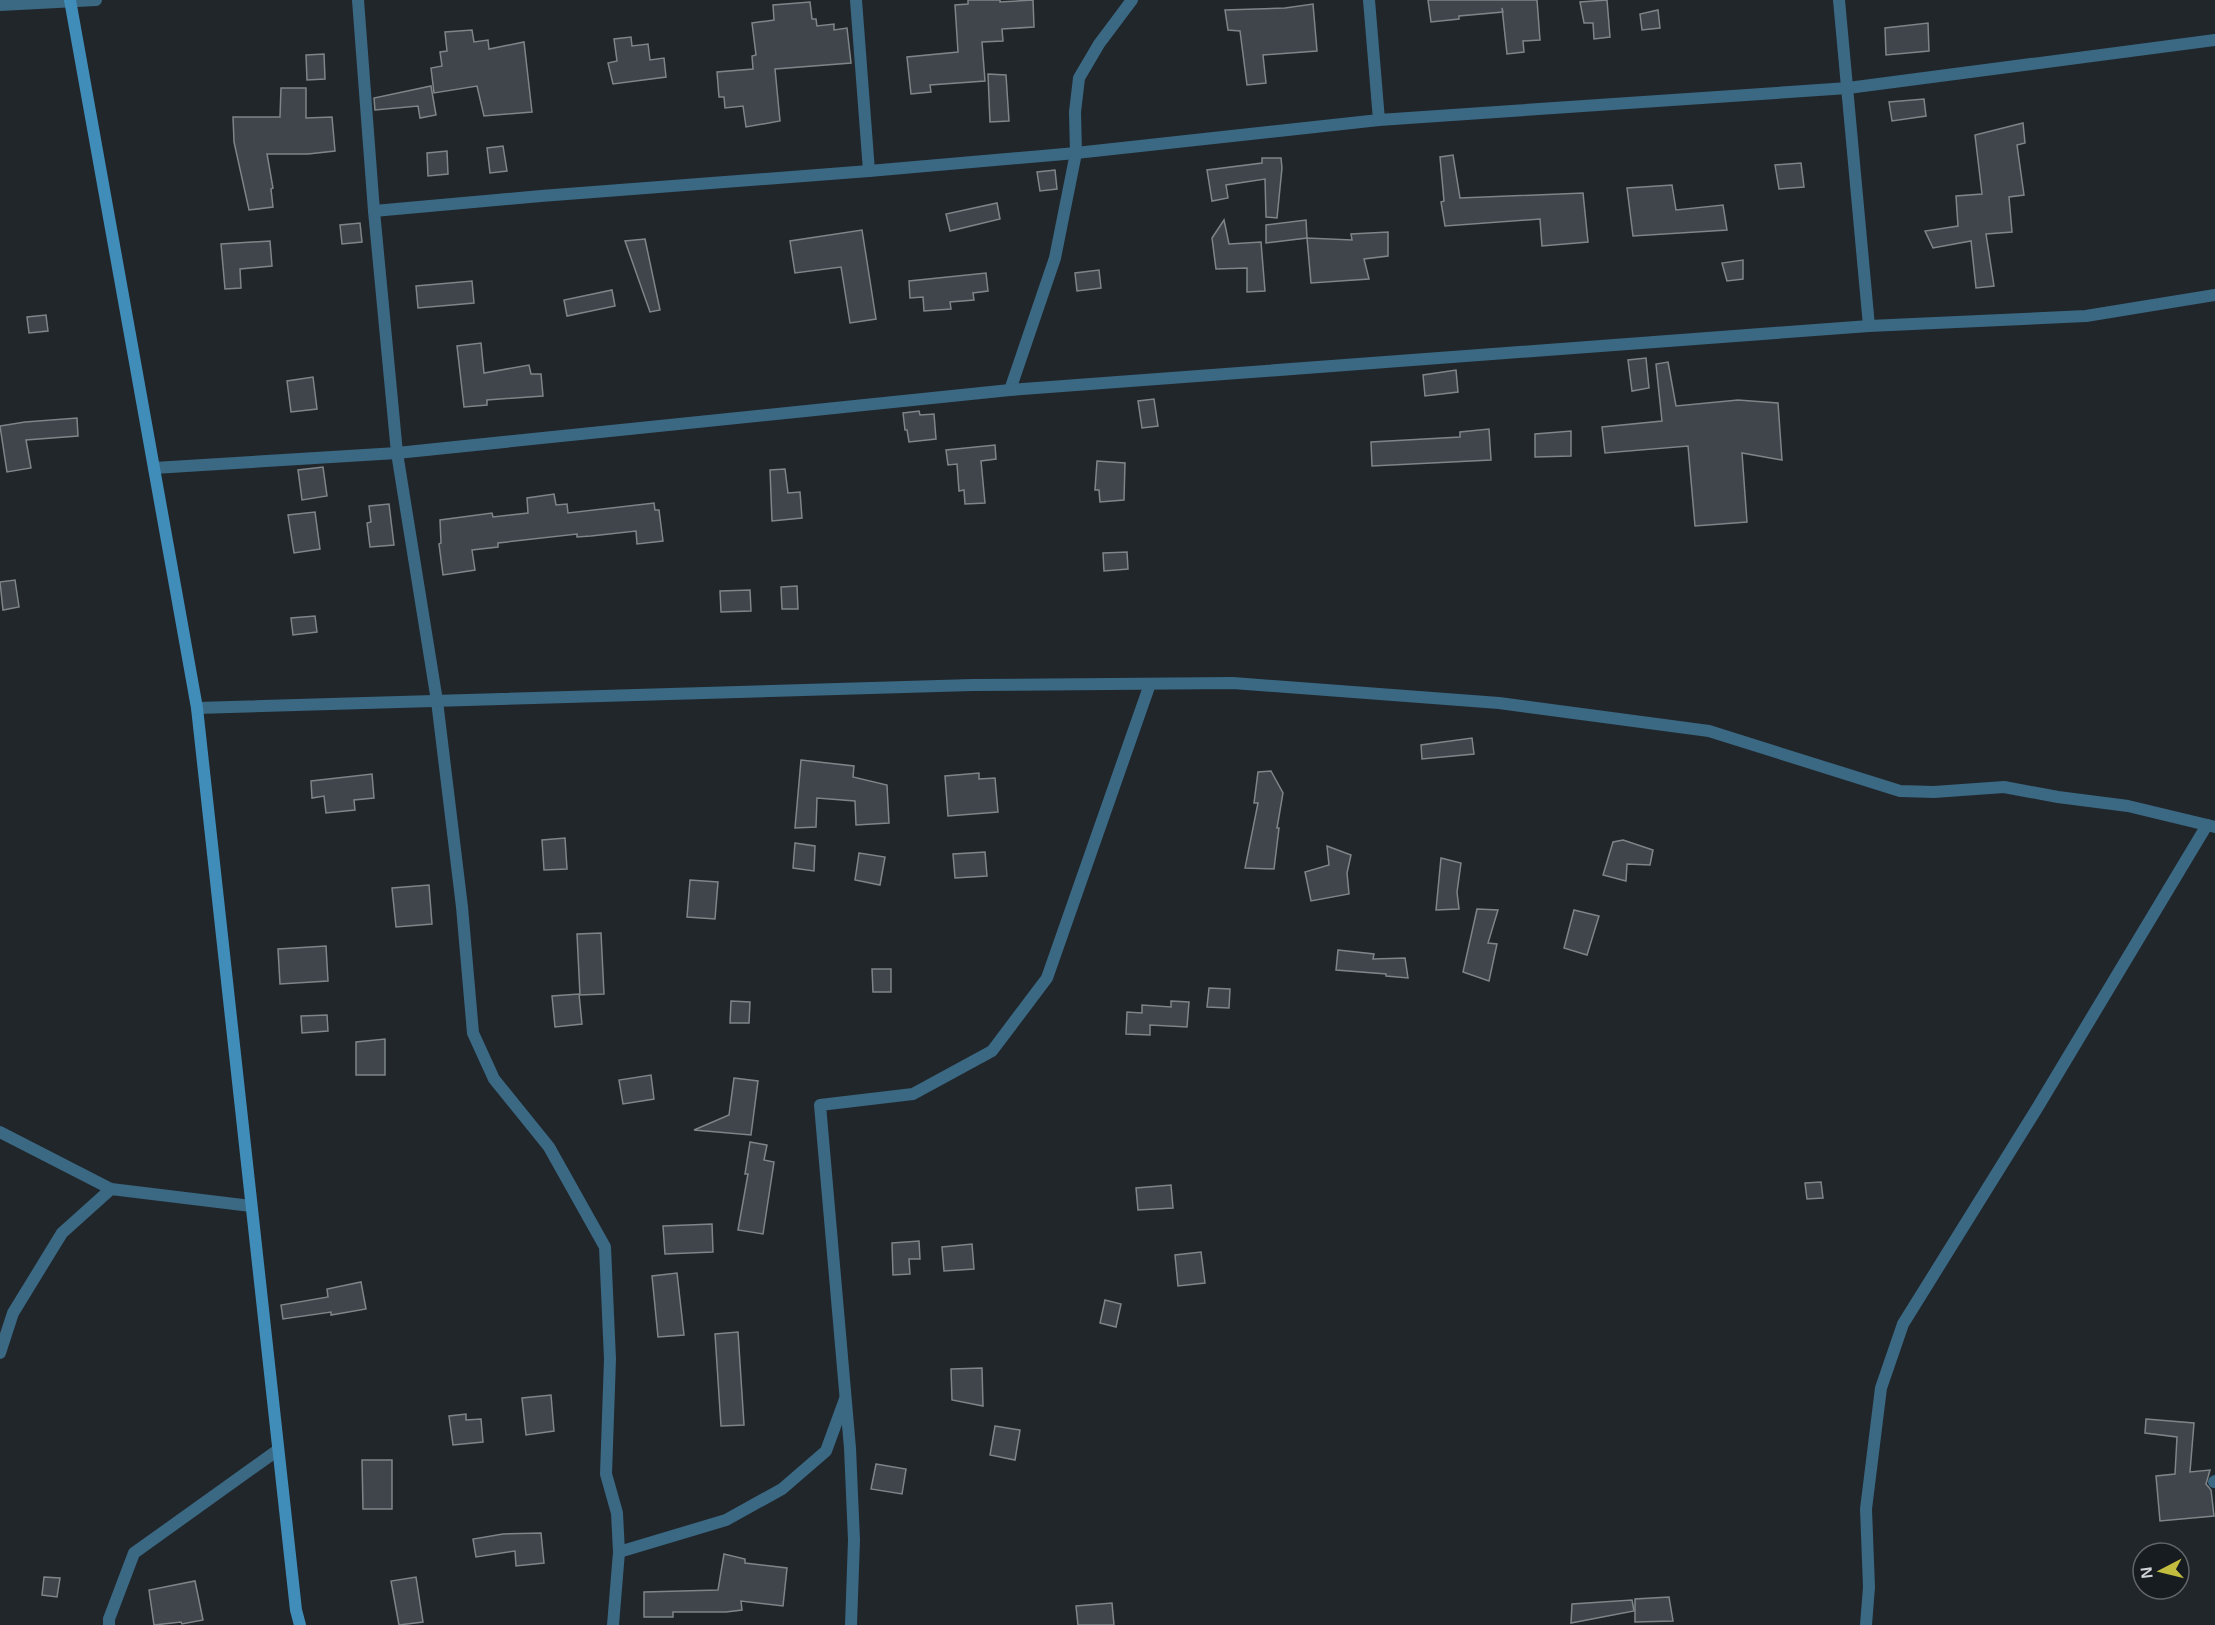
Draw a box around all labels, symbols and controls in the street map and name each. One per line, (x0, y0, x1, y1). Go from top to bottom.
north arrow (2131, 1541, 2191, 1601)
text: N (2137, 1566, 2156, 1580)

